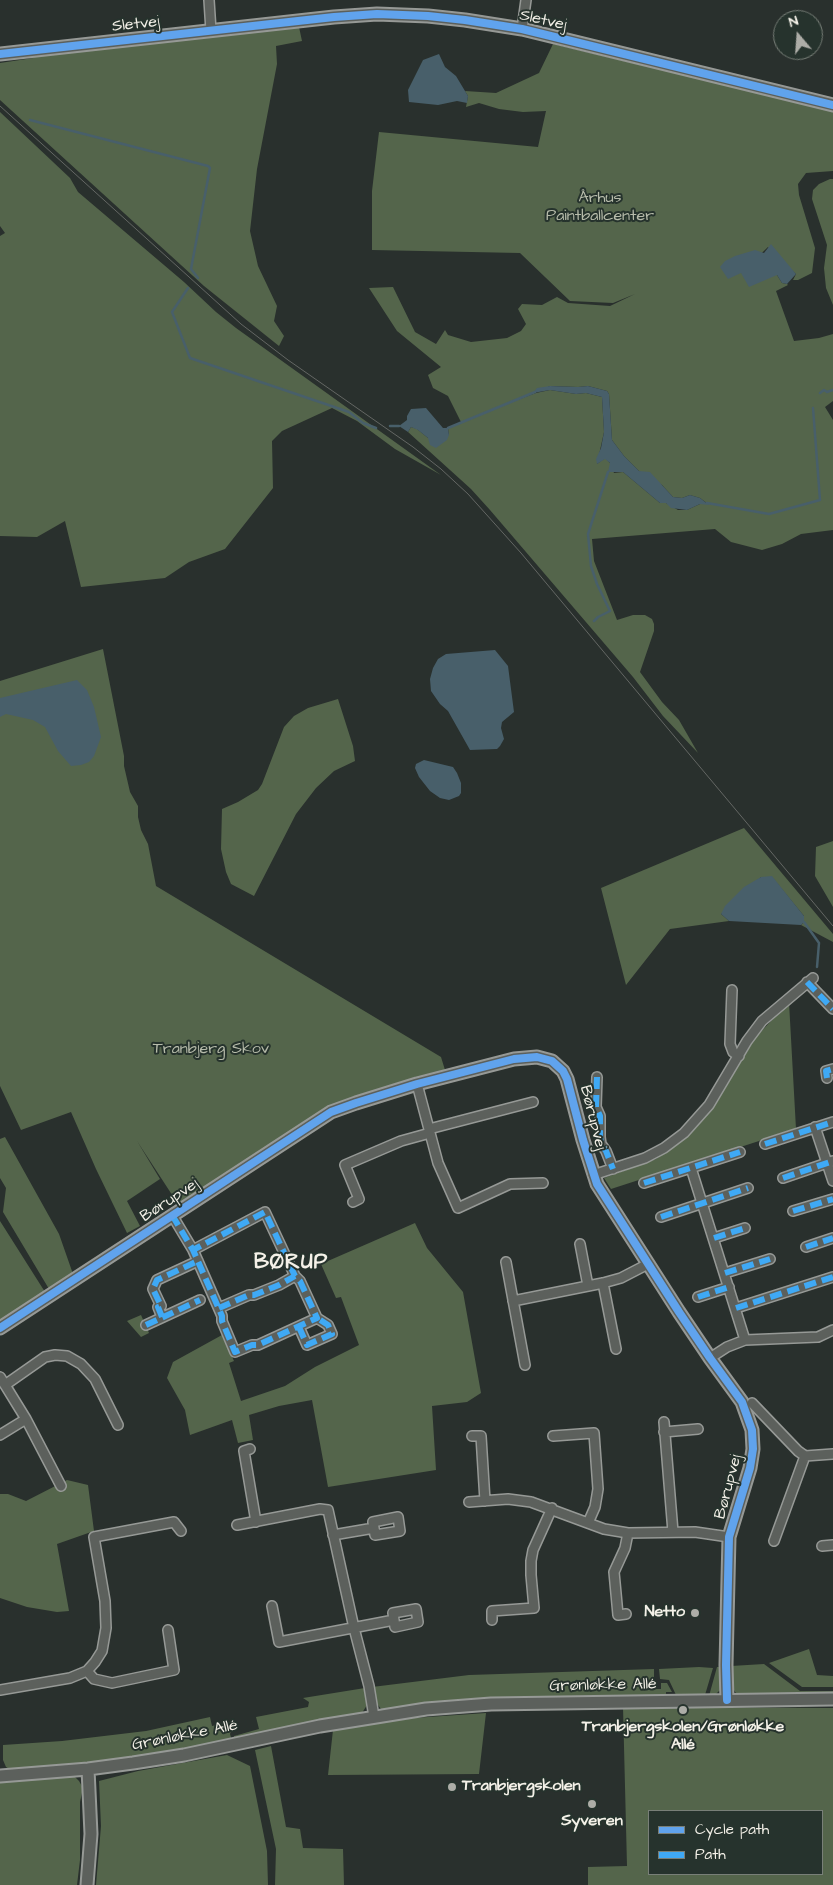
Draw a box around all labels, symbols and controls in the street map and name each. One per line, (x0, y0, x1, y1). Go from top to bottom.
street label: Sletvej (518, 6, 568, 36)
north arrow (773, 10, 823, 60)
text: N (786, 11, 801, 33)
street label: Sletvej (111, 13, 161, 37)
park label: Århus Paintballcenter (546, 189, 654, 227)
park label: Tranbjerg Skov (153, 1040, 269, 1060)
street label: Børupvej (575, 1084, 609, 1152)
street label: Børupvej (137, 1175, 203, 1227)
district label: BØRUP (253, 1251, 329, 1277)
street label: Børupvej (711, 1453, 747, 1521)
place label: Netto (644, 1603, 685, 1623)
marker: Netto (689, 1607, 701, 1619)
street label: Grønløkke Allé (549, 1675, 657, 1697)
marker: Tranbjergskolen/Grønløkke Allé (677, 1704, 689, 1716)
street label: Grønløkke Allé (131, 1716, 239, 1756)
place label: Tranbjergskolen/Grønløkke Allé (582, 1718, 784, 1756)
place label: Tranbjergskolen (462, 1777, 581, 1797)
marker: Tranbjergskolen (446, 1781, 458, 1793)
marker: Syveren (586, 1798, 598, 1810)
legend (648, 1810, 823, 1875)
place label: Syveren (561, 1812, 623, 1832)
text: Cycle path (695, 1819, 769, 1840)
text: Path (695, 1844, 726, 1865)

